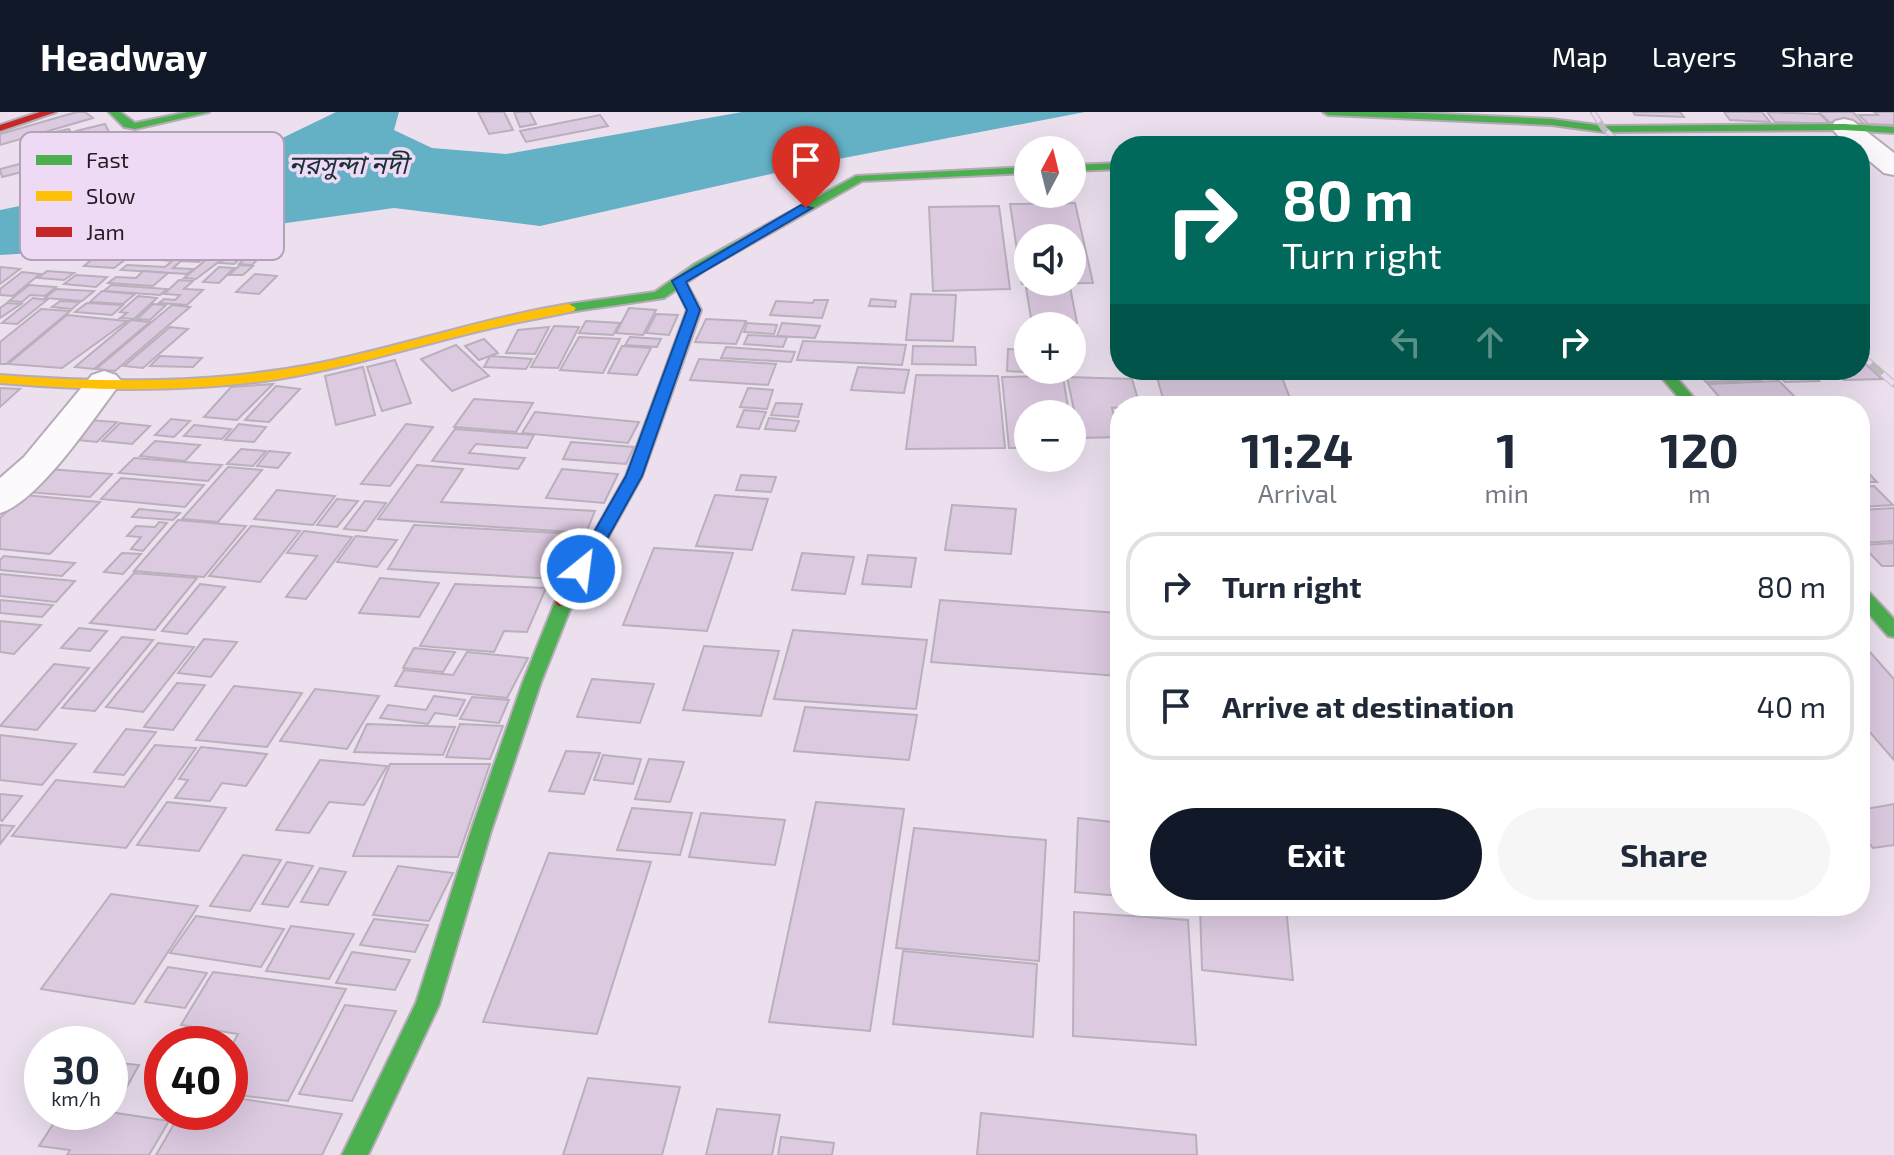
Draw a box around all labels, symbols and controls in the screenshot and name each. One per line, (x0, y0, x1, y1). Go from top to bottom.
text: Headway (40, 33, 207, 79)
text: Map (1552, 39, 1608, 73)
text: Layers (1652, 39, 1737, 73)
text: Share (1781, 39, 1854, 73)
pin (772, 126, 840, 208)
legend (20, 132, 284, 260)
north arrow (1014, 136, 1086, 208)
map controls (1014, 136, 1086, 472)
icon: arrive (784, 138, 828, 182)
text: Fast (86, 146, 129, 172)
water label: নরসুন্দা নদী (288, 148, 413, 180)
text: 80 m (1282, 165, 1414, 232)
icon: right (1150, 168, 1254, 272)
text: Slow (86, 182, 135, 208)
text: Jam (86, 218, 125, 244)
button: sound (1014, 224, 1086, 296)
text: Turn right (1282, 233, 1442, 276)
button: + (1014, 312, 1086, 384)
icon: left (1384, 320, 1428, 364)
icon: ahead (1468, 320, 1512, 364)
icon: right (1552, 320, 1596, 364)
button: − (1014, 400, 1086, 472)
text: 11:24 (1241, 420, 1353, 478)
text: 1 (1496, 420, 1517, 478)
text: 120 (1660, 420, 1739, 478)
text: Arrival (1258, 477, 1337, 508)
text: min (1485, 477, 1529, 508)
text: m (1688, 477, 1711, 508)
position arrow (539, 527, 623, 611)
icon: right (1154, 564, 1198, 608)
text: Turn right (1222, 568, 1362, 604)
text: 80 m (1757, 568, 1826, 604)
icon: arrive (1154, 684, 1198, 728)
text: Arrive at destination (1222, 688, 1514, 724)
text: 40 m (1756, 688, 1826, 724)
button: Exit (1150, 808, 1482, 900)
button: Share (1498, 808, 1830, 900)
speed limit sign: 40 (144, 1026, 248, 1130)
text: 30 (52, 1044, 100, 1092)
text: km/h (51, 1086, 101, 1110)

